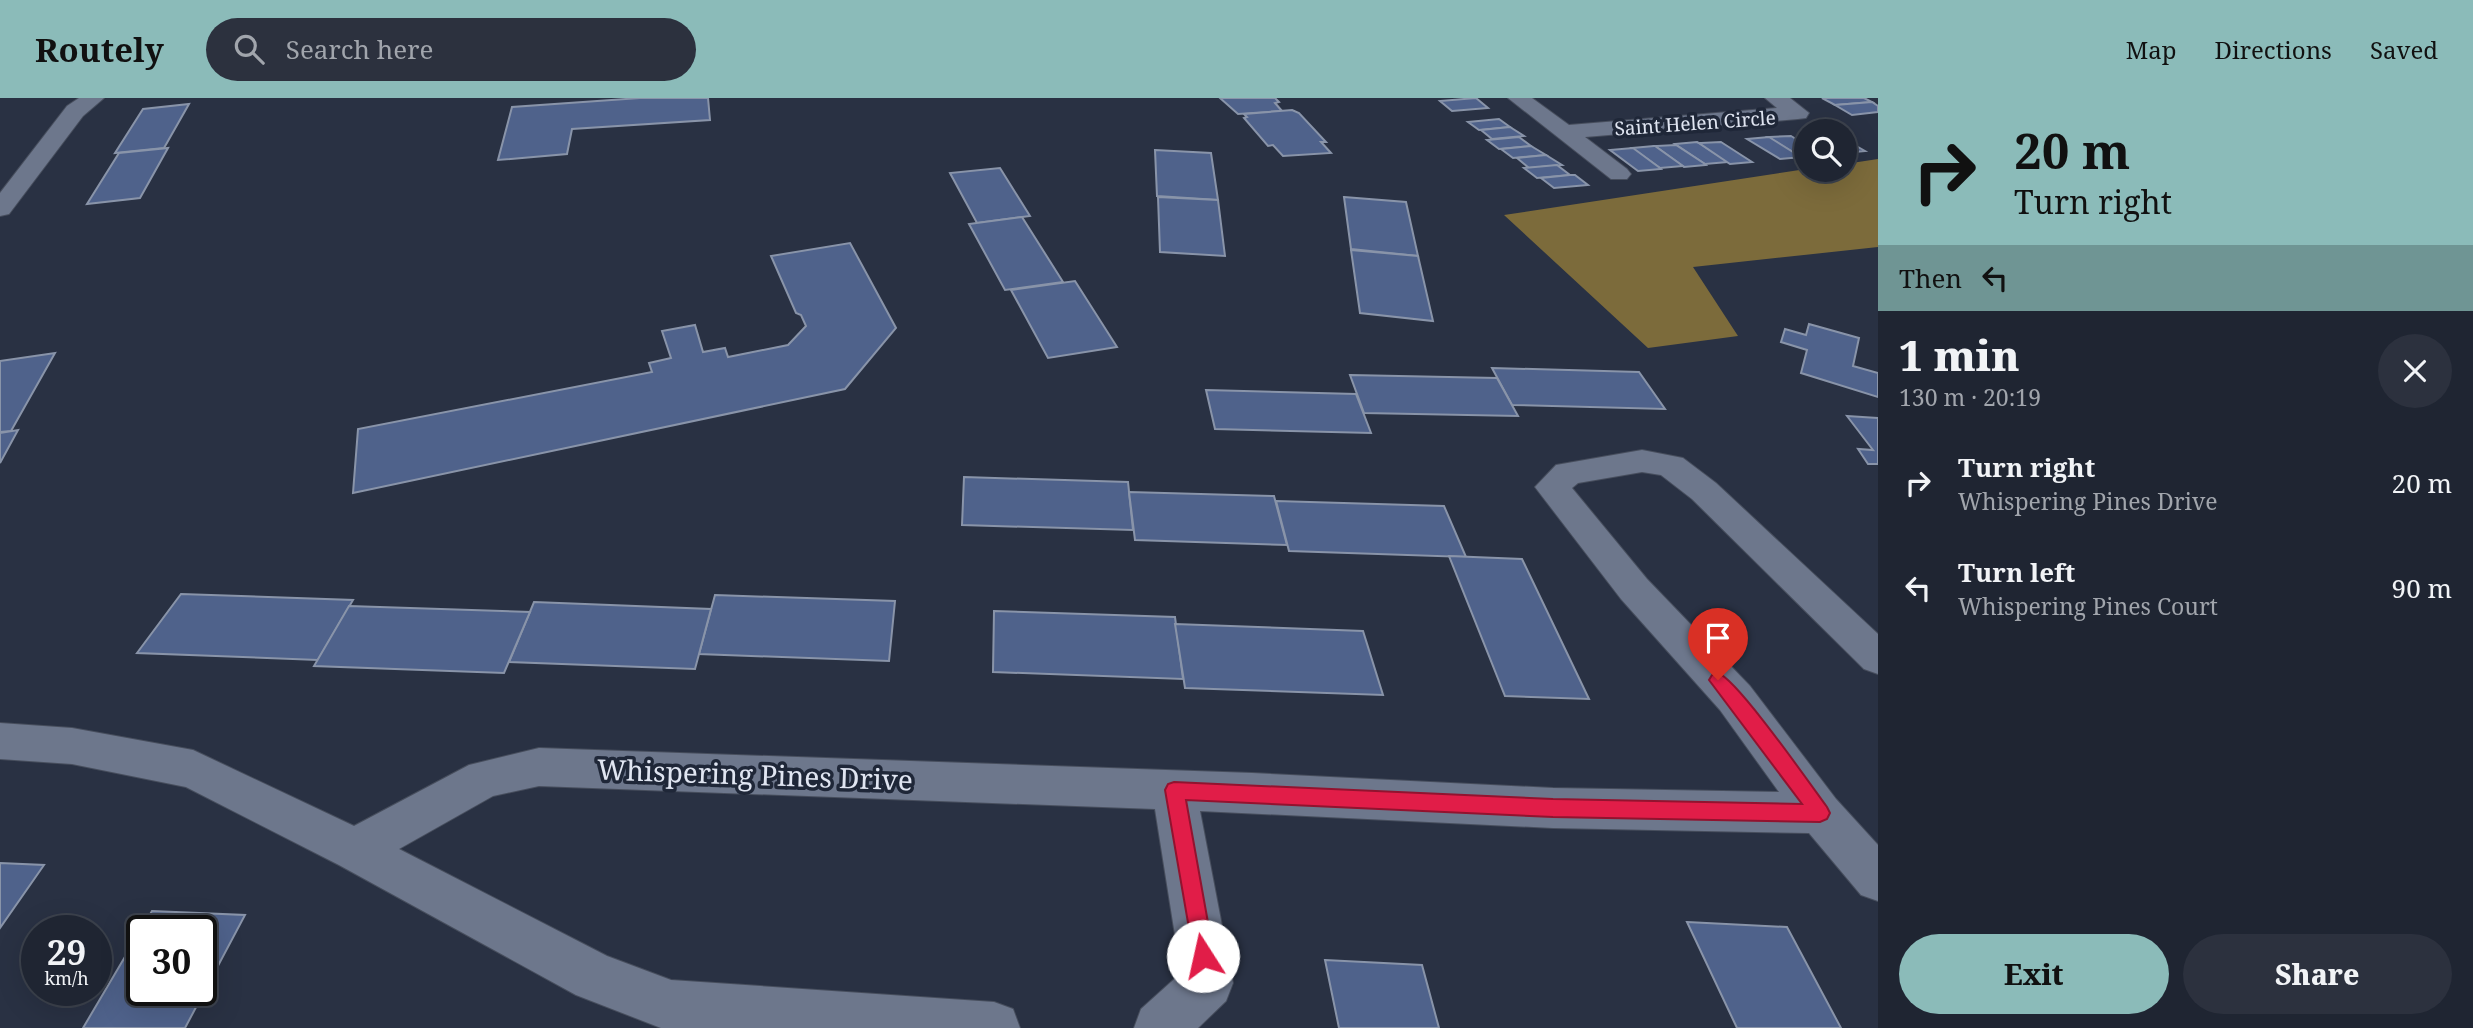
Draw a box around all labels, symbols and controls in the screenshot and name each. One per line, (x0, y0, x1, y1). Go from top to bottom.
search box (206, 18, 696, 81)
text: Routely (35, 27, 164, 72)
icon: search (230, 30, 268, 68)
text: Search here (286, 31, 433, 67)
text: Map (2126, 33, 2177, 66)
text: Directions (2215, 33, 2332, 66)
text: Saved (2370, 33, 2438, 66)
street label: Saint Helen Circle (1614, 104, 1776, 142)
text: 20 m (2014, 117, 2130, 183)
map controls (1794, 119, 1857, 182)
button: search (1794, 119, 1857, 182)
icon: right (1899, 126, 1990, 217)
text: Turn right (2014, 180, 2172, 223)
icon: left (1976, 259, 2014, 297)
text: Then (1899, 260, 1962, 296)
text: 1 min (1899, 326, 2020, 383)
button: close (2378, 334, 2452, 408)
text: 130 m · 20:19 (1899, 381, 2041, 413)
text: Turn right (1958, 449, 2095, 485)
icon: right (1899, 464, 1937, 502)
text: 20 m (2392, 465, 2452, 501)
text: Whispering Pines Drive (1958, 485, 2218, 517)
text: Turn left (1958, 554, 2075, 590)
icon: left (1899, 569, 1937, 607)
text: 90 m (2392, 570, 2452, 606)
text: Whispering Pines Court (1958, 590, 2218, 622)
pin (1688, 608, 1748, 680)
icon: arrive (1699, 619, 1737, 657)
street label: Whispering Pines Drive (596, 749, 914, 799)
speed limit sign: 30 (126, 915, 217, 1006)
position arrow (1166, 919, 1240, 993)
text: 29 (47, 928, 86, 975)
button: Exit (1899, 934, 2169, 1014)
button: Share (2183, 934, 2452, 1014)
text: km/h (44, 966, 89, 990)

